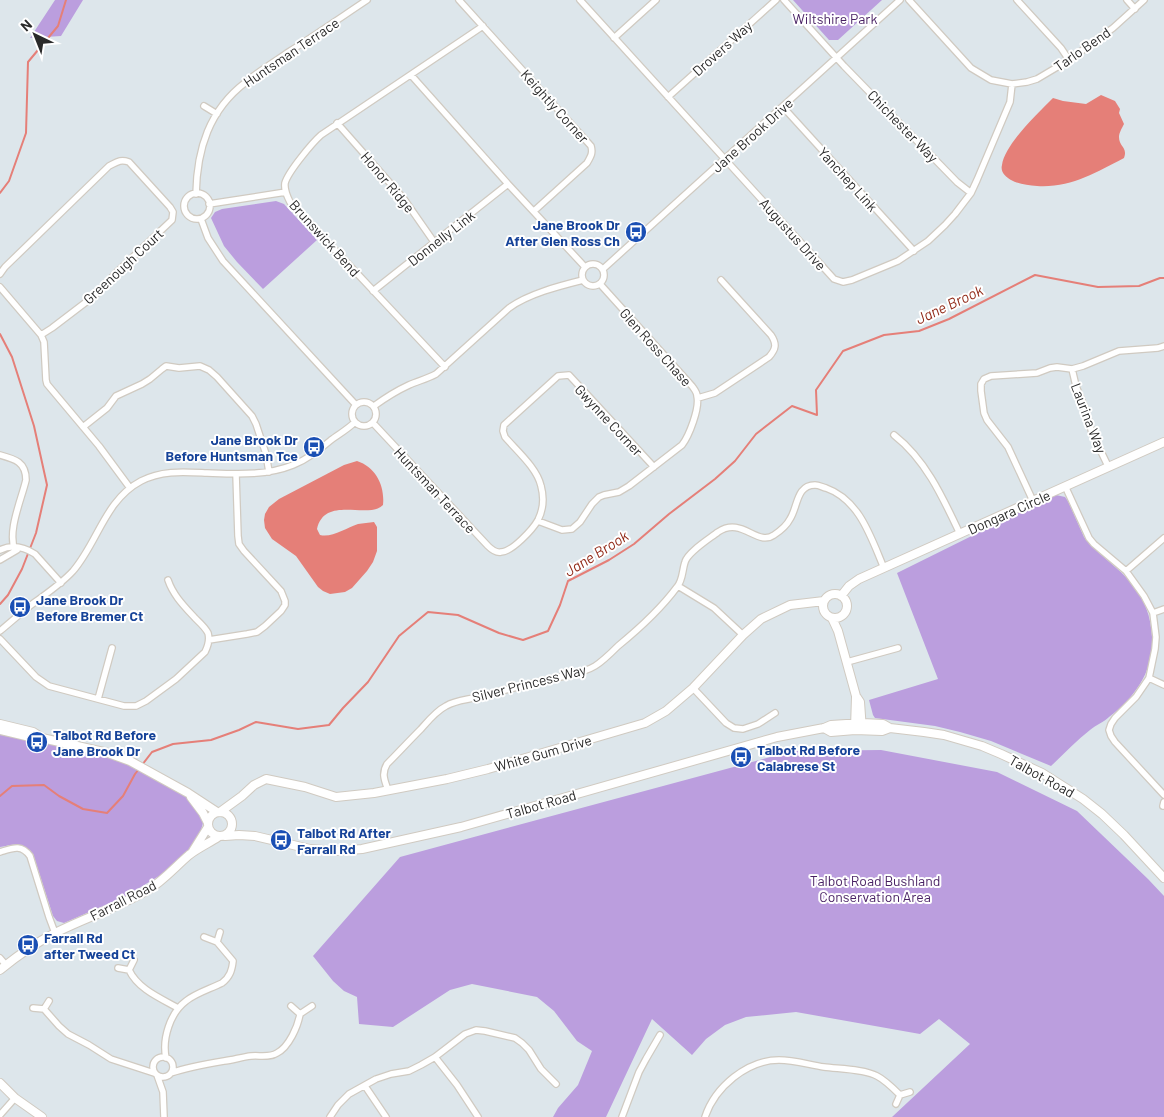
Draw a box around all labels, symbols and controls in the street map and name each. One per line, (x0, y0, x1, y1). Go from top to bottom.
north arrow (10, 10, 60, 60)
park label: Wiltshire Park (793, 10, 877, 27)
street label: Huntsman Terrace (240, 14, 342, 90)
text: N (17, 16, 35, 35)
street label: Drovers Way (689, 16, 756, 79)
street label: Tarlo Bend (1051, 23, 1113, 75)
street label: Keightly Corner (518, 66, 592, 146)
street label: Chichester Way (864, 86, 942, 166)
street label: Jane Brook Drive (708, 94, 796, 176)
street label: Yanchep Link (815, 143, 881, 215)
street label: Honor Ridge (358, 148, 418, 216)
street label: Augustus Drive (756, 194, 830, 274)
street label: Brunswick Bend (286, 196, 364, 280)
street label: Donnelly Link (404, 207, 478, 269)
place label: Jane Brook Dr After Glen Ross Ch (505, 216, 621, 249)
bus stop icon: Jane Brook Dr After Glen Ross Ch (624, 220, 648, 244)
street label: Greenough Court (80, 225, 166, 307)
water label: Jane Brook (912, 280, 986, 327)
street label: Glen Ross Chase (616, 304, 696, 390)
street label: Laurina Way (1068, 380, 1110, 456)
street label: Gwynne Corner (572, 381, 646, 459)
place label: Jane Brook Dr Before Huntsman Tce (165, 431, 299, 464)
bus stop icon: Jane Brook Dr Before Huntsman Tce (302, 435, 326, 459)
street label: Huntsman Terrace (391, 443, 479, 537)
street label: Dongara Circle (965, 486, 1053, 538)
water label: Jane Brook (561, 526, 632, 580)
place label: Jane Brook Dr Before Bremer Ct (36, 591, 143, 624)
bus stop icon: Jane Brook Dr Before Bremer Ct (8, 595, 32, 619)
street label: Silver Princess Way (470, 660, 588, 705)
place label: Talbot Rd Before Jane Brook Dr (53, 726, 156, 759)
bus stop icon: Talbot Rd Before Jane Brook Dr (25, 730, 49, 754)
street label: White Gum Drive (492, 731, 594, 775)
place label: Talbot Rd Before Calabrese St (757, 741, 860, 774)
bus stop icon: Talbot Rd Before Calabrese St (729, 745, 753, 769)
street label: Talbot Road (1006, 751, 1078, 801)
street label: Talbot Road (504, 786, 578, 822)
place label: Talbot Rd After Farrall Rd (297, 824, 392, 857)
bus stop icon: Talbot Rd After Farrall Rd (269, 828, 293, 852)
park label: Talbot Road Bushland Conservation Area (810, 872, 940, 905)
street label: Farrall Road (87, 876, 159, 924)
place label: Farrall Rd after Tweed Ct (44, 929, 135, 962)
bus stop icon: Farrall Rd after Tweed Ct (16, 933, 40, 957)

